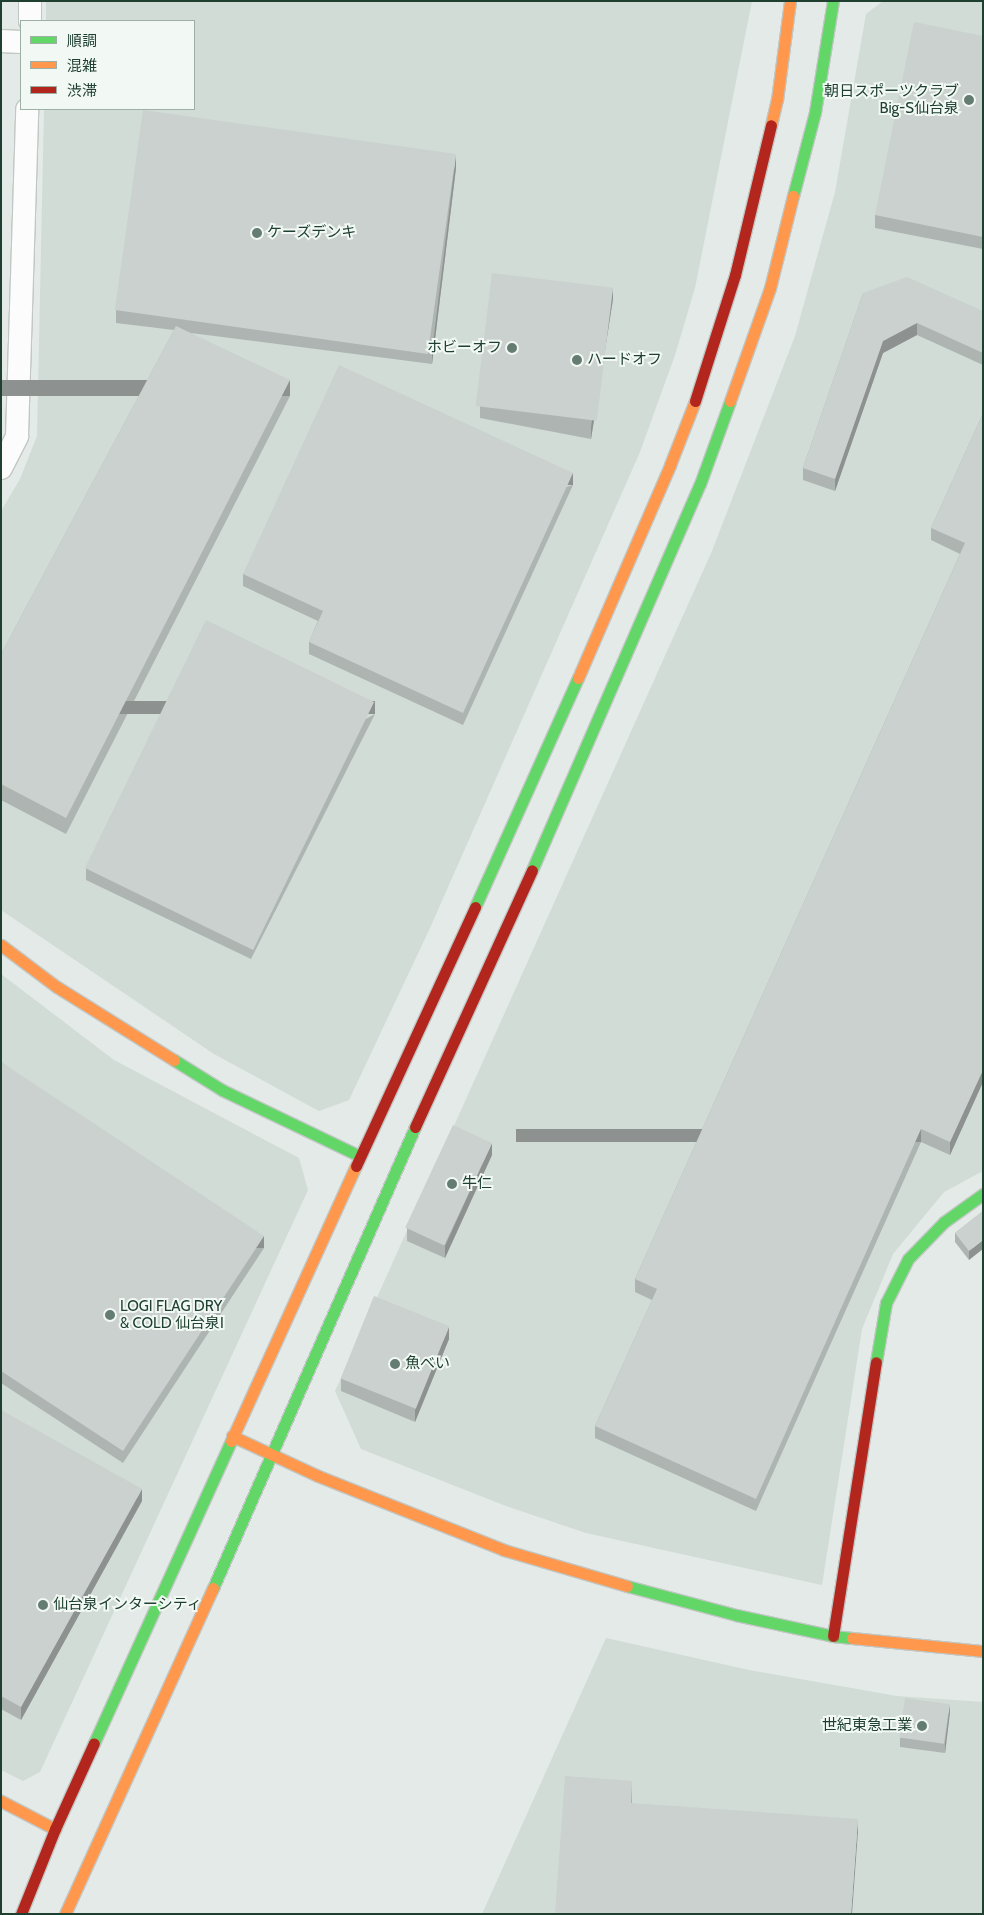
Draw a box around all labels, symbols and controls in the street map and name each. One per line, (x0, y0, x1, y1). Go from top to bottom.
legend (20, 20, 195, 110)
text: 順調 (67, 32, 97, 50)
text: 混雑 (67, 57, 97, 75)
text: 渋滞 (67, 82, 97, 100)
place label: 朝日スポーツクラブ Big-S仙台泉 (824, 82, 959, 117)
marker: 朝日スポーツクラブ Big-S仙台泉 (963, 94, 975, 106)
place label: ケーズデンキ (267, 224, 357, 242)
marker: ケーズデンキ (251, 227, 263, 239)
place label: ホビーオフ (427, 339, 502, 357)
marker: ホビーオフ (506, 342, 518, 354)
place label: ハードオフ (587, 351, 662, 369)
marker: ハードオフ (571, 354, 583, 366)
place label: 牛仁 (462, 1175, 492, 1193)
marker: 牛仁 (446, 1178, 458, 1190)
place label: LOGI FLAG DRY & COLD 仙台泉I (120, 1297, 224, 1332)
marker: LOGI FLAG DRY & COLD 仙台泉I (104, 1309, 116, 1321)
place label: 魚べい (405, 1355, 450, 1373)
marker: 魚べい (389, 1358, 401, 1370)
place label: 仙台泉インターシティ (53, 1596, 203, 1614)
marker: 仙台泉インターシティ (37, 1599, 49, 1611)
place label: 世紀東急工業 (822, 1717, 912, 1735)
marker: 世紀東急工業 (916, 1720, 928, 1732)

